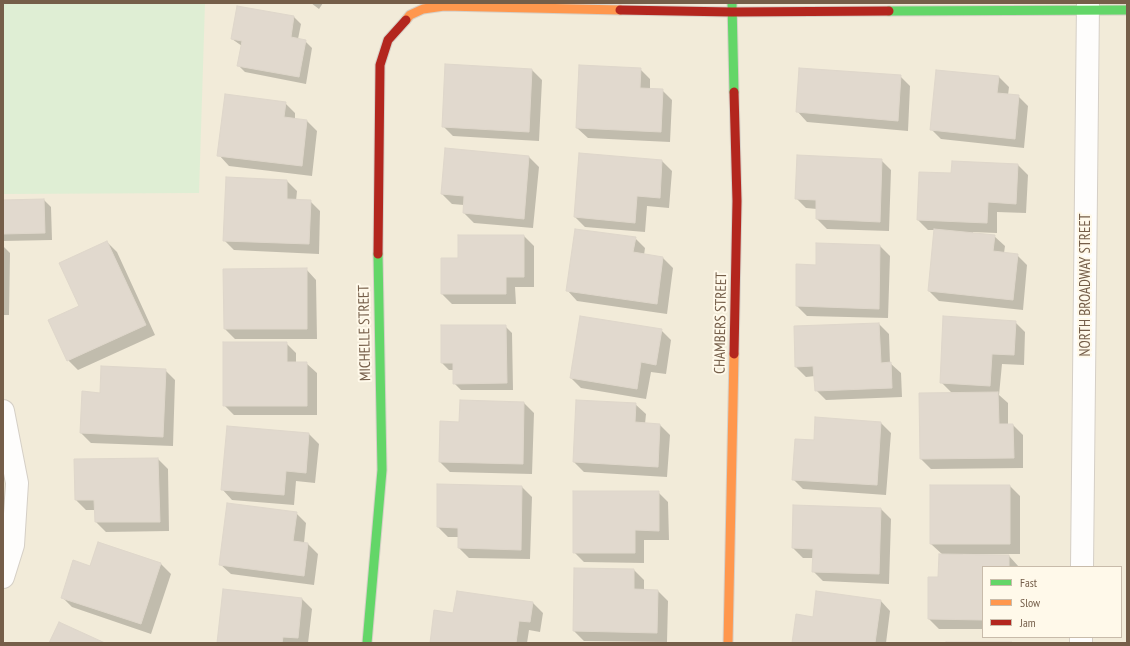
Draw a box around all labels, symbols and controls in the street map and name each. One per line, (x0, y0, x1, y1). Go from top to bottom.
street label: NORTH BROADWAY STREET (1077, 213, 1095, 357)
street label: CHAMBERS STREET (711, 272, 731, 374)
street label: MICHELLE STREET (355, 285, 375, 381)
legend (982, 566, 1122, 638)
text: Fast (1020, 575, 1037, 590)
text: Slow (1020, 595, 1040, 610)
text: Jam (1020, 615, 1036, 630)

